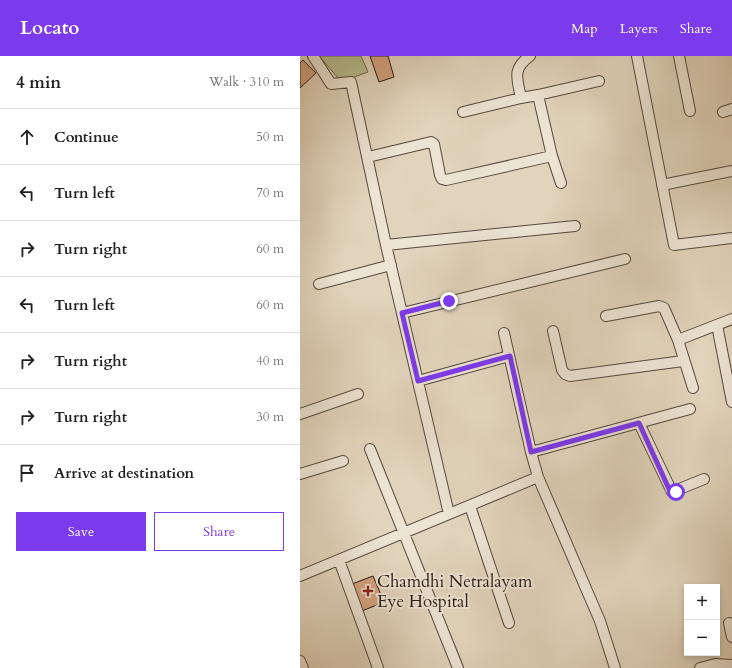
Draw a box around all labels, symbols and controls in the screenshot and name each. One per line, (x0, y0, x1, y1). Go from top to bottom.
text: Locato (20, 15, 79, 41)
text: Map (571, 19, 598, 38)
text: Layers (620, 19, 658, 38)
text: Share (680, 19, 712, 38)
text: 4 min (16, 71, 61, 94)
text: Walk · 310 m (209, 73, 284, 91)
icon: ahead (16, 126, 38, 148)
text: Continue (54, 127, 119, 147)
text: 50 m (256, 128, 284, 146)
icon: left (16, 182, 38, 204)
text: Turn left (54, 183, 115, 203)
text: 70 m (256, 184, 284, 202)
icon: right (16, 238, 38, 260)
text: Turn right (54, 239, 127, 259)
text: 60 m (256, 240, 284, 258)
route end (440, 292, 458, 310)
icon: left (16, 294, 38, 316)
text: Turn left (54, 295, 115, 315)
text: 60 m (256, 296, 284, 314)
icon: right (16, 350, 38, 372)
text: Turn right (54, 351, 127, 371)
text: 40 m (256, 352, 284, 370)
icon: right (16, 406, 38, 428)
text: Turn right (54, 407, 127, 427)
text: 30 m (256, 408, 284, 426)
icon: arrive (16, 462, 38, 484)
text: Arrive at destination (54, 463, 194, 483)
route start (667, 483, 685, 501)
button: Save (16, 512, 146, 551)
button: Share (154, 512, 284, 551)
place label: Chamdhi Netralayam Eye Hospital (377, 570, 533, 613)
map controls (684, 584, 720, 656)
button: + (684, 584, 720, 620)
marker: Chamdhi Netralayam Eye Hospital (362, 585, 374, 597)
button: − (684, 620, 720, 656)

